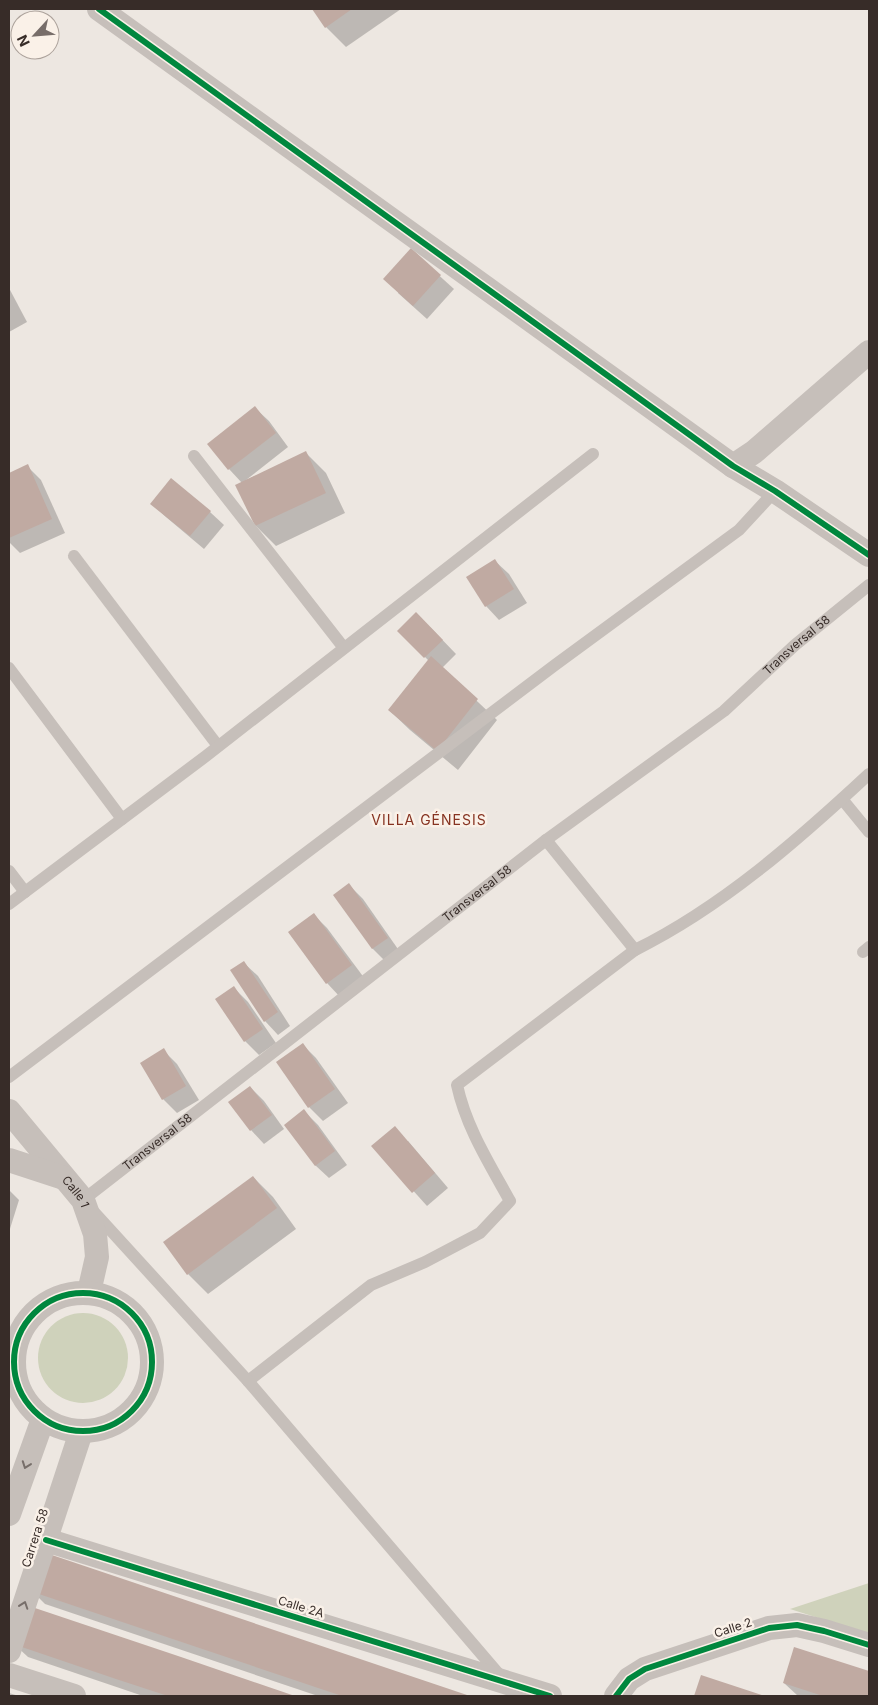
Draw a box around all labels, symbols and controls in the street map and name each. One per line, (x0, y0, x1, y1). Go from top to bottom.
north arrow (10, 10, 60, 60)
text: N (13, 32, 33, 49)
street label: Transversal 58 (760, 612, 833, 678)
district label: VILLA GÉNESIS (371, 811, 487, 828)
street label: Transversal 58 (439, 861, 515, 925)
street label: Transversal 58 (119, 1110, 195, 1173)
street label: Calle 1 (59, 1173, 93, 1209)
one-way arrow (22, 1460, 32, 1468)
street label: Carrera 58 (18, 1507, 51, 1569)
street label: Calle 2A (276, 1592, 326, 1621)
one-way arrow (18, 1601, 28, 1610)
street label: Calle 2 (712, 1614, 754, 1641)

